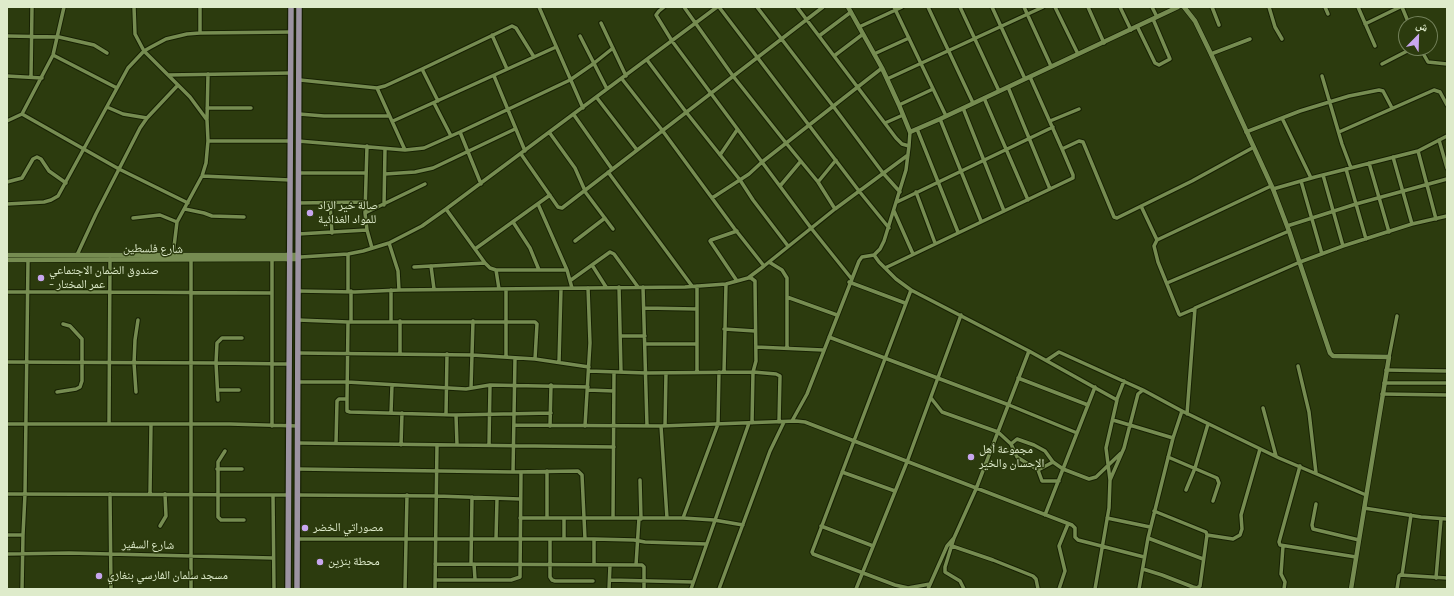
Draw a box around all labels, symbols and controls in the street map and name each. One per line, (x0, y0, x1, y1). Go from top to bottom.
north arrow (1398, 16, 1438, 56)
text: ش (1414, 16, 1431, 35)
place label: صالة خير الزاد للمواد الغذائية (318, 199, 378, 227)
marker: صالة خير الزاد للمواد الغذائية (305, 208, 315, 218)
street label: شارع فلسطين (123, 241, 183, 257)
place label: صندوق الضمان الاجتماعي - عمر المختار (49, 264, 159, 292)
marker: صندوق الضمان الاجتماعي - عمر المختار (36, 273, 46, 283)
place label: مجموعة أهل الإحسان والخير (979, 443, 1044, 471)
marker: مجموعة أهل الإحسان والخير (966, 452, 976, 462)
place label: مصوراتي الخضر (313, 521, 383, 535)
marker: مصوراتي الخضر (300, 523, 310, 533)
street label: شارع السفير (122, 537, 174, 553)
place label: محطة بنزين (328, 555, 380, 569)
marker: محطة بنزين (315, 557, 325, 567)
place label: مسجد سلمان الفارسي بنغازي (107, 569, 228, 583)
marker: مسجد سلمان الفارسي بنغازي (94, 571, 104, 581)

